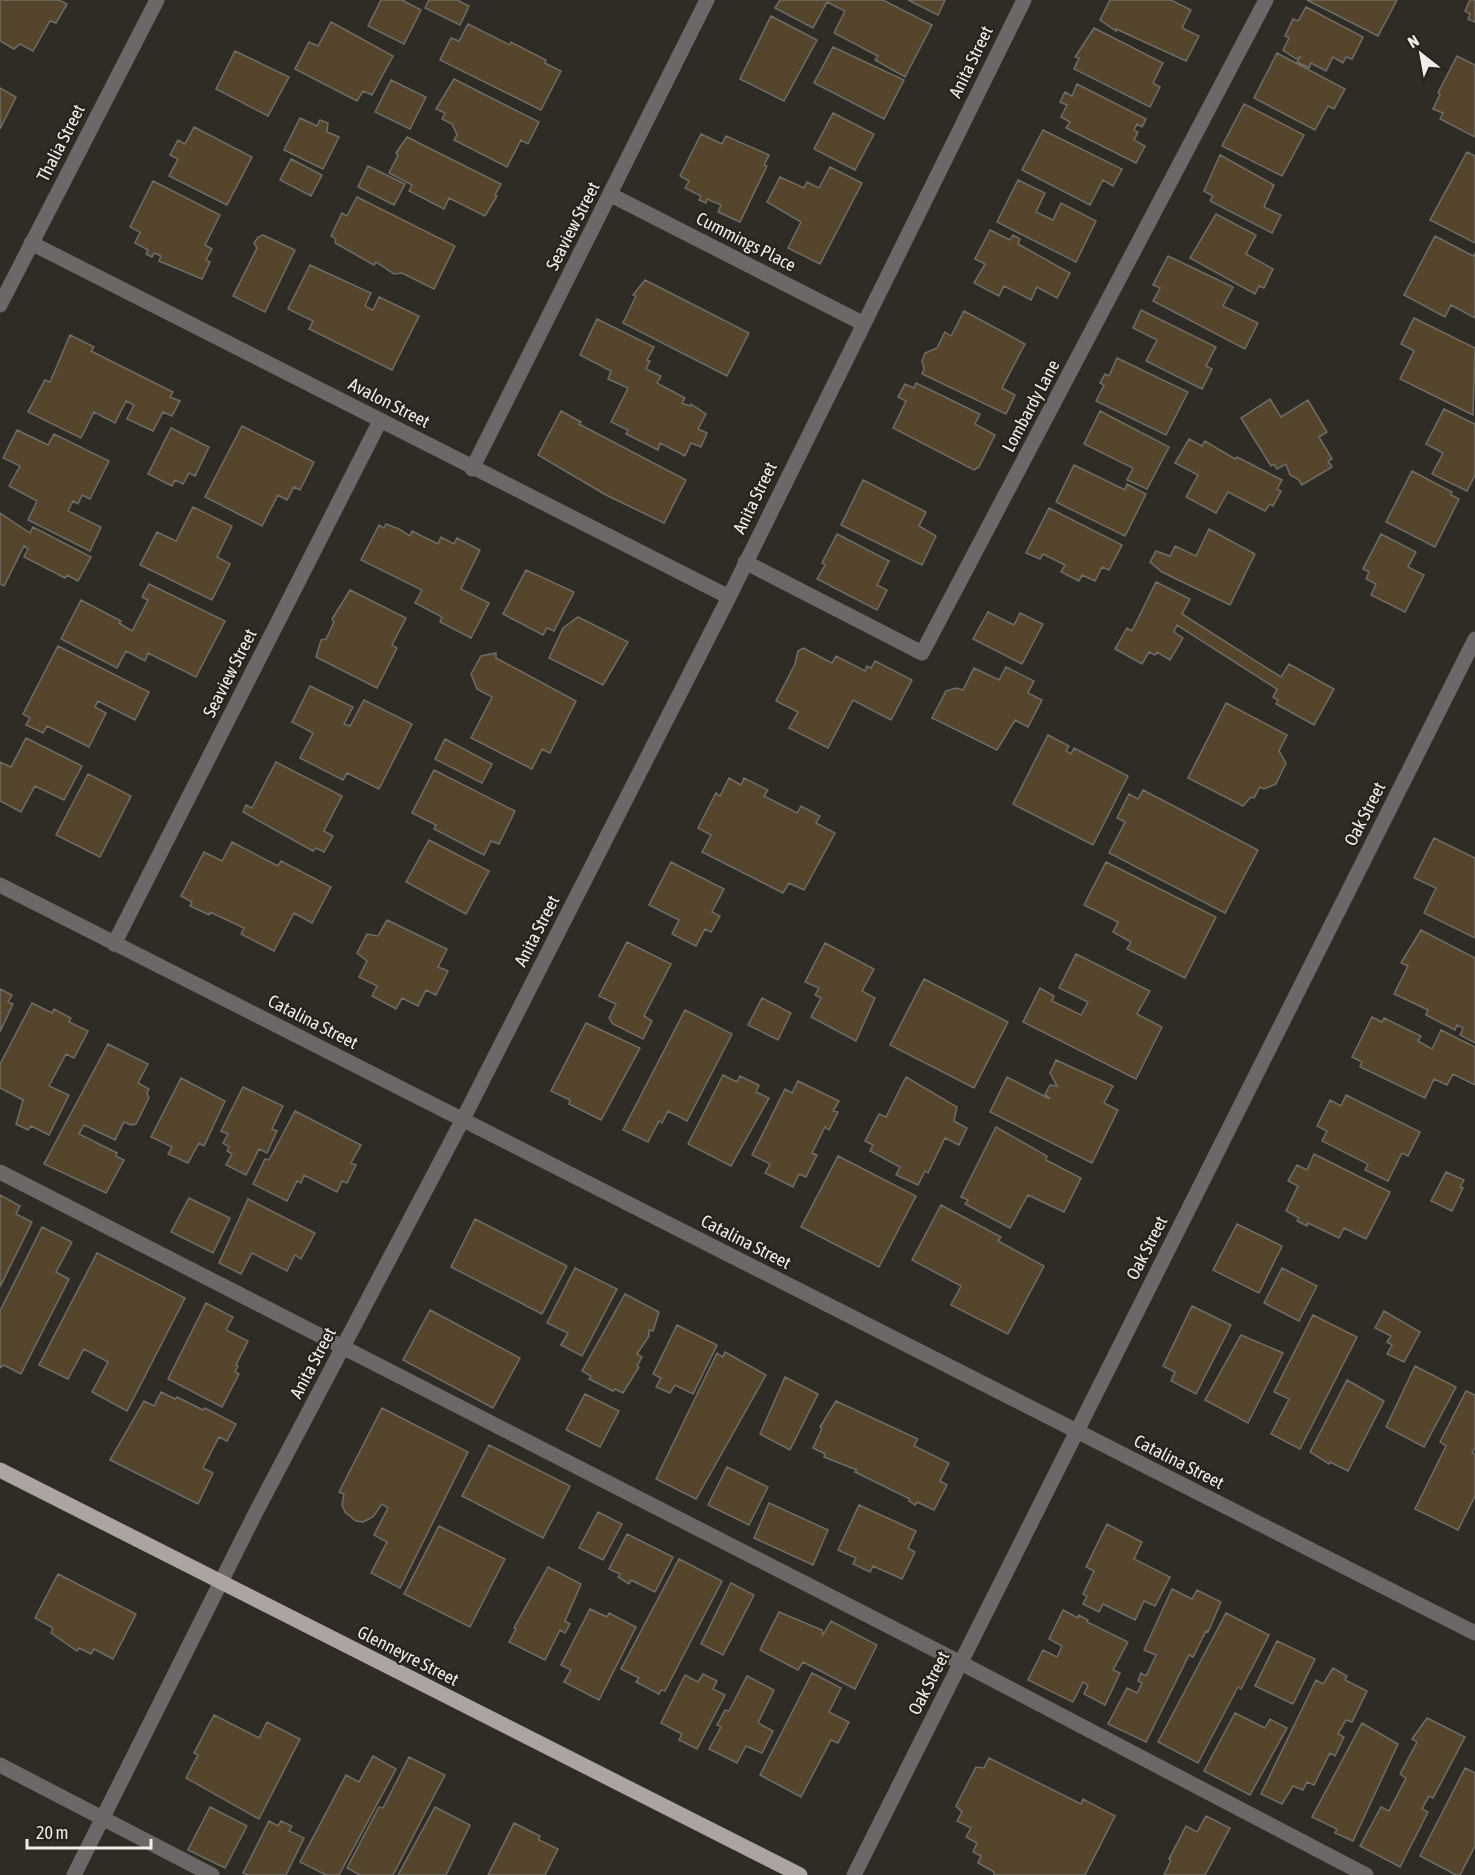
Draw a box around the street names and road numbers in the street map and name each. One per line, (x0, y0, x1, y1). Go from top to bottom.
street label: Anita Street (944, 22, 997, 101)
street label: Thalia Street (32, 101, 89, 185)
street label: Seaview Street (541, 178, 604, 273)
street label: Cummings Place (693, 207, 800, 276)
street label: Lombardy Lane (998, 356, 1064, 455)
street label: Avalon Street (345, 373, 433, 432)
street label: Anita Street (728, 458, 781, 537)
street label: Seaview Street (198, 625, 261, 720)
street label: Oak Street (1340, 778, 1390, 849)
street label: Anita Street (510, 892, 563, 970)
street label: Catalina Street (265, 990, 362, 1053)
street label: Catalina Street (698, 1210, 795, 1273)
street label: Oak Street (1122, 1212, 1172, 1283)
street label: Anita Street (285, 1324, 340, 1402)
street label: Catalina Street (1131, 1430, 1228, 1493)
street label: Glenneyre Street (354, 1621, 462, 1690)
street label: Oak Street (904, 1647, 954, 1718)

